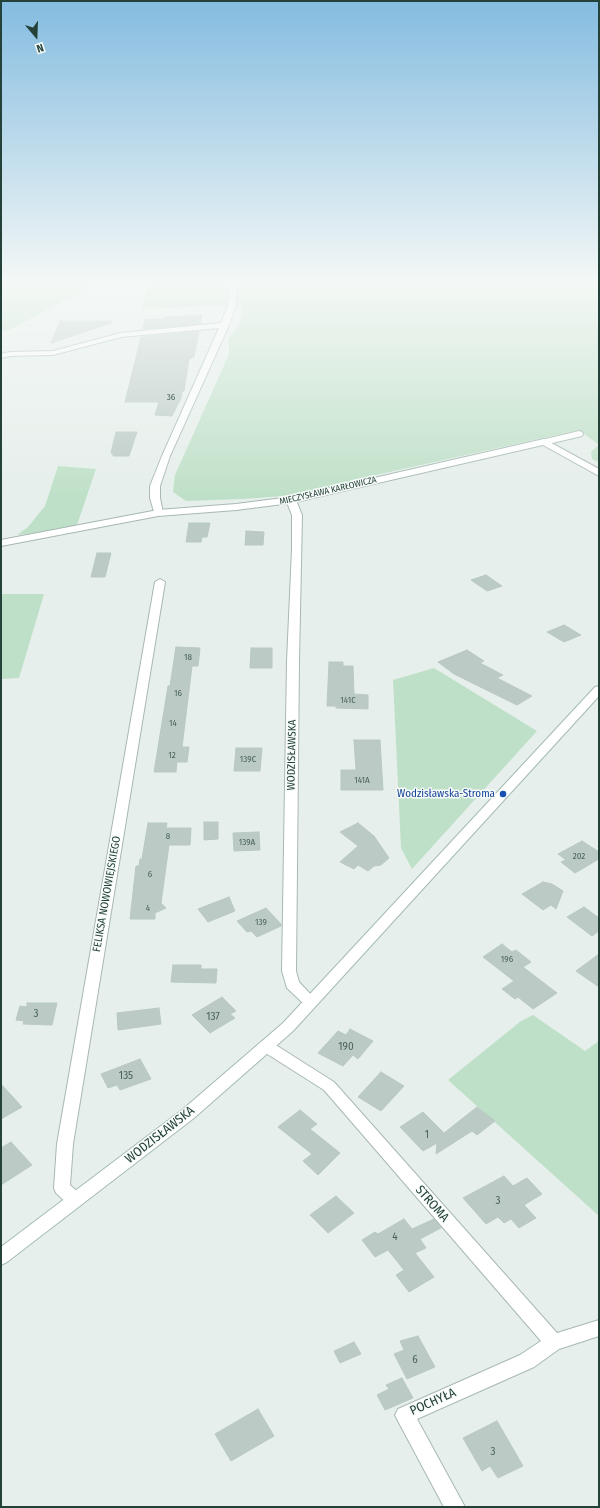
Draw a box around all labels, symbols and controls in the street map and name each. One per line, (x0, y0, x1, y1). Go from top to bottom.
north arrow (16, 16, 56, 56)
text: N (35, 41, 45, 55)
house number: 36 (167, 392, 175, 402)
street label: MIECZYSŁAWA KARŁOWICZA (278, 475, 378, 507)
house number: 18 (184, 652, 192, 662)
house number: 16 (174, 688, 182, 698)
house number: 141C (340, 695, 356, 705)
house number: 14 (169, 718, 177, 728)
street label: WODZISŁAWSKA (285, 719, 299, 791)
house number: 12 (168, 750, 176, 760)
house number: 139C (240, 754, 256, 764)
house number: 141A (354, 775, 370, 785)
place label: Wodzisławska-Stroma (397, 787, 495, 801)
marker: Wodzisławska-Stroma (498, 789, 508, 799)
house number: 8 (166, 831, 170, 841)
street label: FELIKSA NOWOWIEJSKIEGO (90, 835, 124, 953)
house number: 139A (239, 837, 255, 847)
house number: 202 (573, 851, 585, 861)
house number: 6 (148, 869, 152, 879)
house number: 4 (146, 903, 150, 913)
house number: 139 (255, 917, 267, 927)
house number: 196 (501, 954, 513, 964)
house number: 3 (34, 1007, 38, 1021)
house number: 137 (206, 1010, 220, 1024)
house number: 190 (338, 1040, 354, 1054)
house number: 135 (119, 1069, 133, 1083)
street label: WODZISŁAWSKA (122, 1103, 198, 1167)
house number: 1 (425, 1128, 429, 1142)
street label: STROMA (412, 1183, 452, 1225)
house number: 3 (496, 1194, 500, 1208)
house number: 4 (392, 1230, 398, 1244)
house number: 6 (412, 1353, 418, 1367)
street label: POCHYŁA (408, 1385, 458, 1419)
house number: 3 (491, 1445, 495, 1459)

